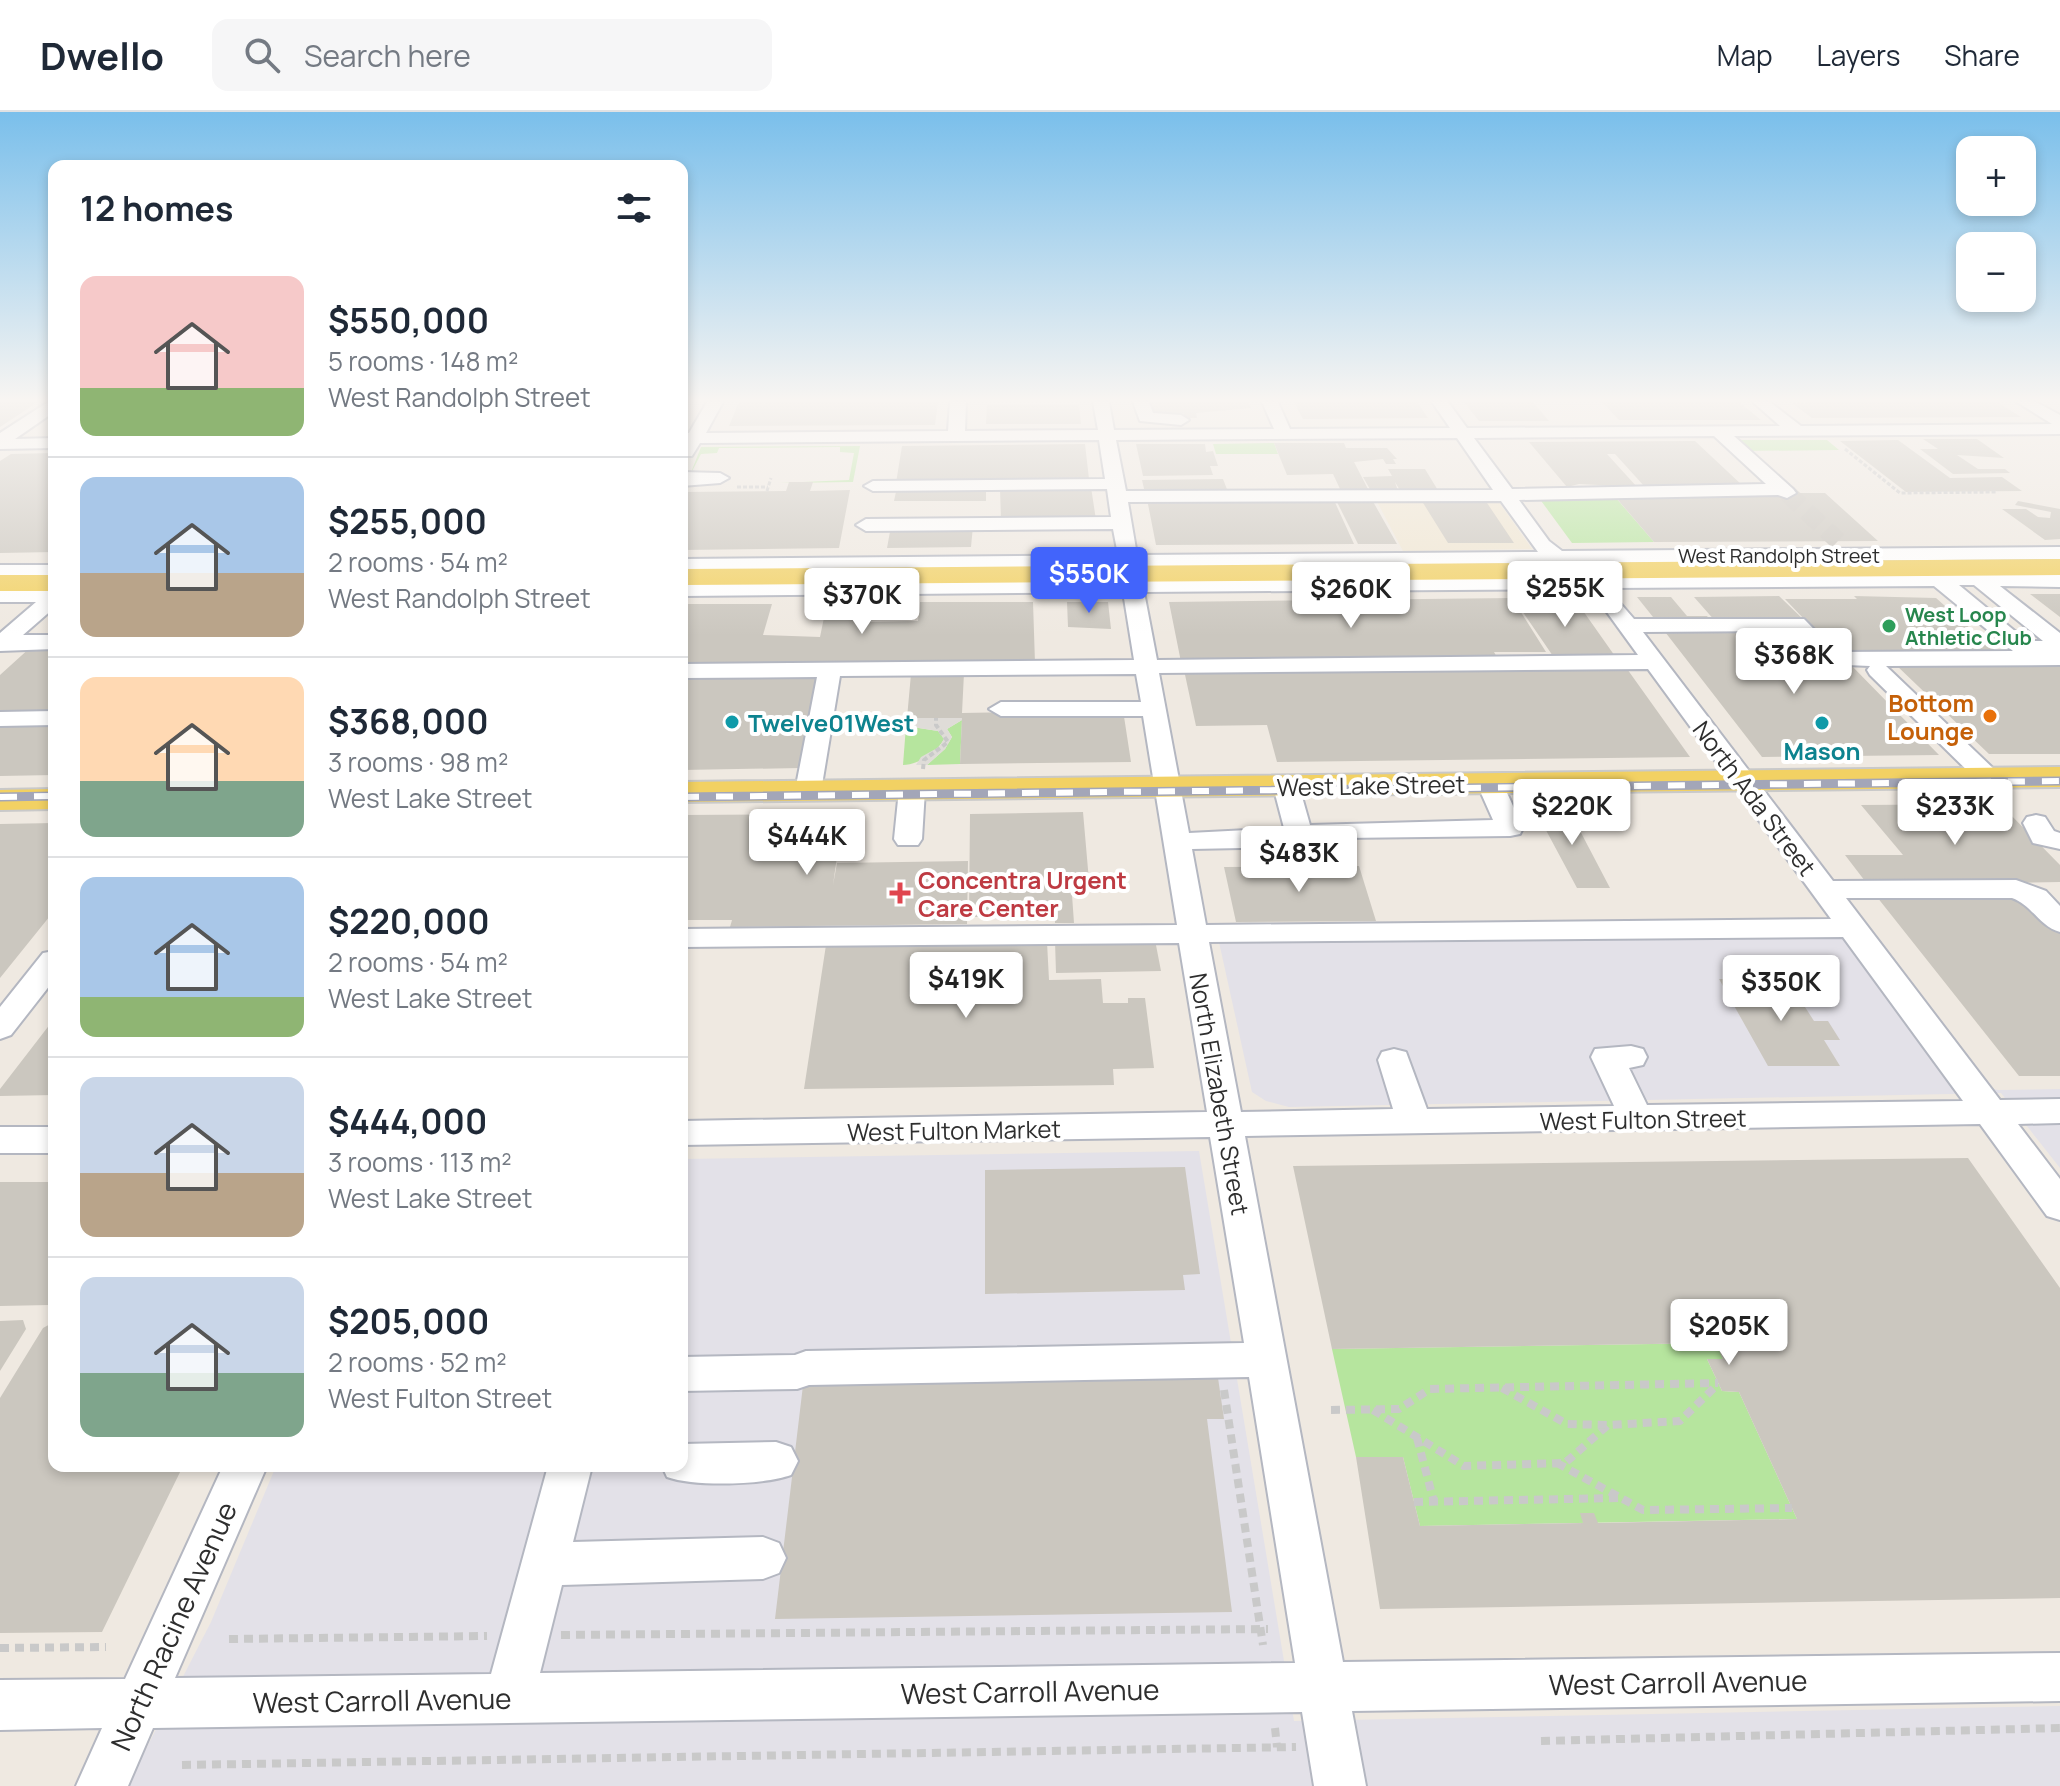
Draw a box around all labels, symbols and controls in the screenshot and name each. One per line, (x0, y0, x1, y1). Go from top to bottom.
search box (212, 19, 772, 91)
text: Dwello (40, 29, 164, 81)
icon: search (240, 33, 284, 77)
text: Search here (304, 35, 471, 76)
text: Map (1717, 36, 1773, 74)
text: Layers (1817, 36, 1900, 74)
text: Share (1944, 36, 2020, 74)
map controls (1956, 136, 2036, 312)
button: + (1956, 136, 2036, 216)
text: 12 homes (80, 185, 233, 231)
icon: filters (612, 186, 656, 230)
button: − (1956, 232, 2036, 312)
text: $550,000 (328, 297, 489, 343)
icon: home (144, 308, 240, 404)
text: 5 rooms · 148 m² (328, 343, 518, 379)
text: West Randolph Street (328, 379, 591, 415)
text: $255,000 (328, 498, 487, 544)
icon: home (144, 509, 240, 605)
street label: West Randolph Street (1678, 542, 1880, 569)
text: 2 rooms · 54 m² (328, 544, 508, 580)
pin: $550K (1033, 547, 1145, 615)
text: $550K (1049, 555, 1129, 591)
pin: $255K (1509, 561, 1621, 629)
pin: $260K (1295, 562, 1407, 630)
pin: $370K (806, 568, 918, 636)
text: $255K (1525, 569, 1605, 605)
text: $260K (1310, 570, 1392, 606)
text: $370K (822, 576, 902, 612)
text: West Randolph Street (328, 580, 591, 616)
place label: West Loop Athletic Club (1905, 601, 2032, 651)
marker: West Loop Athletic Club (1880, 617, 1898, 635)
pin: $368K (1738, 628, 1850, 696)
text: $368K (1754, 636, 1834, 672)
place label: Bottom Lounge (1887, 686, 1974, 747)
text: $368,000 (328, 698, 489, 744)
place label: Twelve01West (748, 706, 914, 739)
marker: Bottom Lounge (1981, 707, 1999, 725)
icon: home (144, 709, 240, 805)
marker: Twelve01West (723, 713, 741, 731)
street label: North Ada Street (1686, 714, 1824, 882)
marker: Mason (1813, 714, 1831, 732)
place label: Mason (1783, 734, 1861, 767)
text: 3 rooms · 98 m² (328, 744, 508, 780)
street label: West Lake Street (1276, 767, 1466, 803)
pin: $220K (1516, 779, 1628, 847)
pin: $233K (1899, 779, 2011, 847)
text: West Lake Street (328, 780, 532, 816)
text: $220K (1531, 787, 1613, 823)
text: $233K (1916, 787, 1994, 823)
pin: $444K (751, 809, 863, 877)
text: $444K (767, 817, 847, 853)
pin: $483K (1243, 826, 1355, 894)
text: $483K (1259, 834, 1339, 870)
place label: Concentra Urgent Care Center (918, 863, 1127, 924)
marker: Concentra Urgent Care Center (889, 882, 911, 904)
text: $220,000 (328, 898, 490, 944)
icon: home (144, 909, 240, 1005)
text: 2 rooms · 54 m² (328, 944, 508, 980)
pin: $419K (910, 952, 1022, 1020)
pin: $350K (1725, 955, 1837, 1023)
text: $419K (928, 960, 1004, 996)
text: $350K (1741, 963, 1821, 999)
street label: North Elizabeth Street (1182, 970, 1258, 1218)
text: West Lake Street (328, 980, 532, 1016)
text: $444,000 (328, 1098, 487, 1144)
street label: West Fulton Street (1539, 1101, 1747, 1137)
icon: home (144, 1109, 240, 1205)
street label: West Fulton Market (847, 1112, 1061, 1148)
text: 3 rooms · 113 m² (328, 1144, 512, 1180)
text: West Lake Street (328, 1180, 532, 1216)
text: $205,000 (328, 1298, 489, 1344)
pin: $205K (1673, 1299, 1785, 1367)
text: $205K (1689, 1307, 1769, 1343)
icon: home (144, 1309, 240, 1405)
text: 2 rooms · 52 m² (328, 1344, 507, 1380)
text: West Fulton Street (328, 1380, 552, 1416)
street label: North Racine Avenue (101, 1496, 245, 1756)
street label: West Carroll Avenue (1548, 1661, 1808, 1703)
street label: West Carroll Avenue (900, 1670, 1160, 1712)
street label: West Carroll Avenue (252, 1679, 512, 1721)

